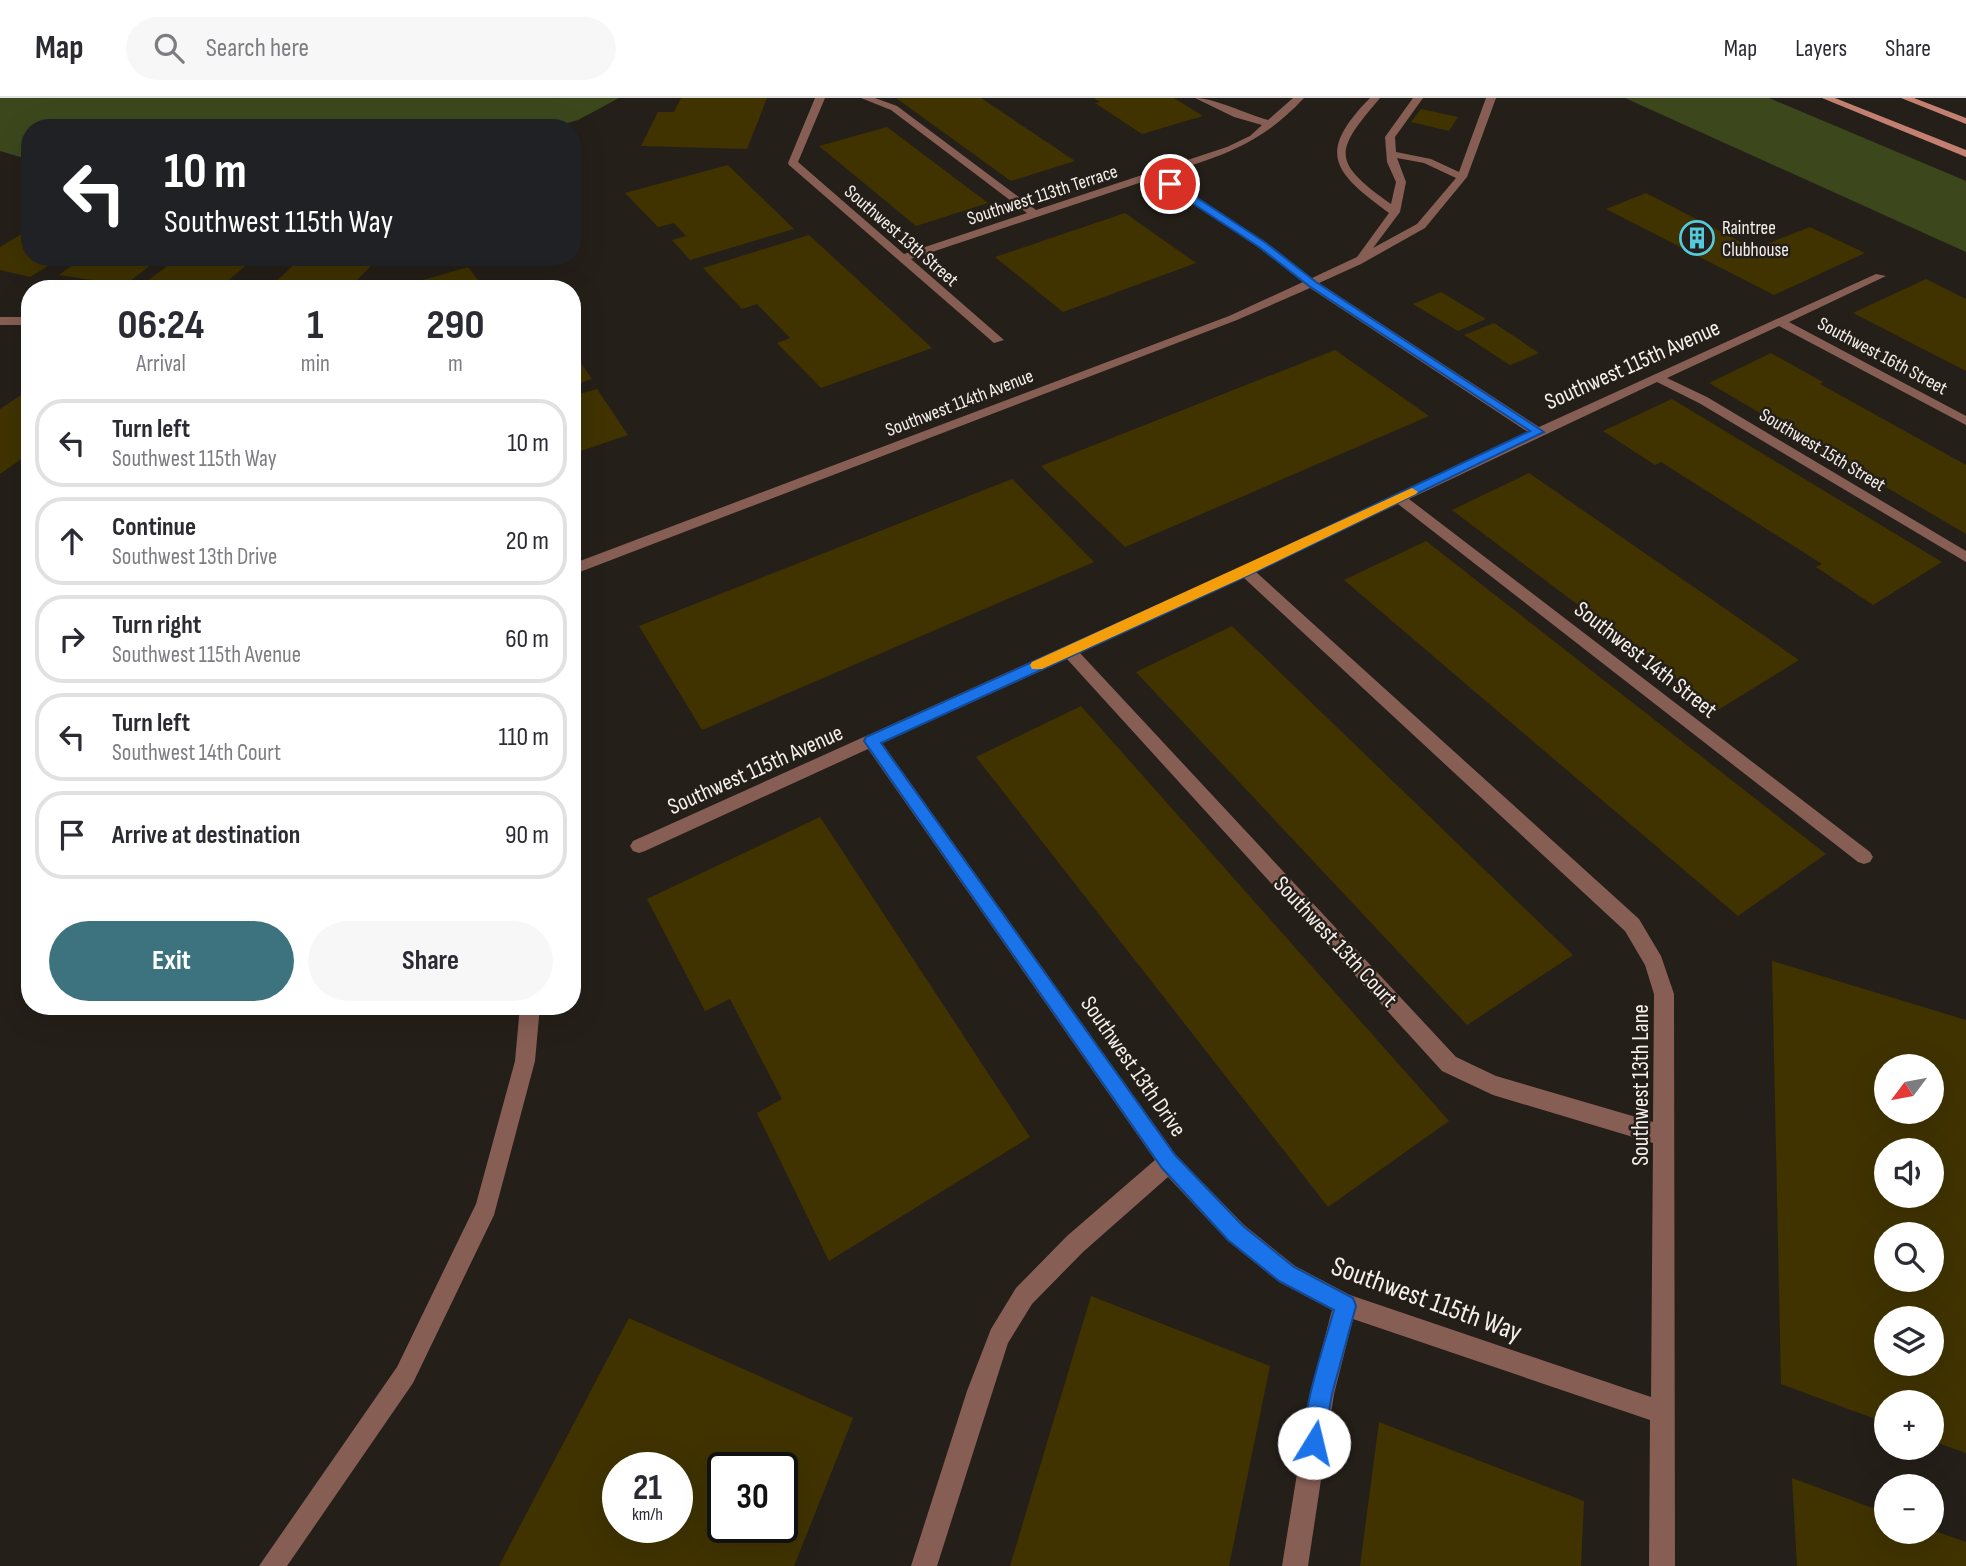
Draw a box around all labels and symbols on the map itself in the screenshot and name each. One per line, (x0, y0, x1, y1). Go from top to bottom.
pin (1140, 154, 1200, 214)
street label: Southwest 113th Terrace (964, 160, 1121, 231)
street label: Southwest 13th Street (839, 180, 963, 292)
place label: Raintree Clubhouse (1722, 217, 1789, 262)
building icon: Raintree Clubhouse (1678, 219, 1716, 257)
street label: Southwest 16th Street (1813, 312, 1951, 400)
street label: Southwest 115th Avenue (1540, 314, 1724, 416)
street label: Southwest 114th Avenue (882, 365, 1037, 442)
street label: Southwest 15th Street (1755, 404, 1890, 497)
street label: Southwest 14th Street (1568, 595, 1722, 724)
street label: Southwest 115th Avenue (663, 719, 847, 821)
street label: Southwest 13th Court (1267, 870, 1403, 1013)
street label: Southwest 13th Drive (1074, 991, 1192, 1142)
street label: Southwest 13th Lane (1627, 1004, 1655, 1166)
north arrow (1874, 1054, 1944, 1124)
street label: Southwest 115th Way (1327, 1250, 1526, 1349)
position arrow (1277, 1406, 1351, 1480)
speed limit sign: 30 (707, 1452, 798, 1543)

